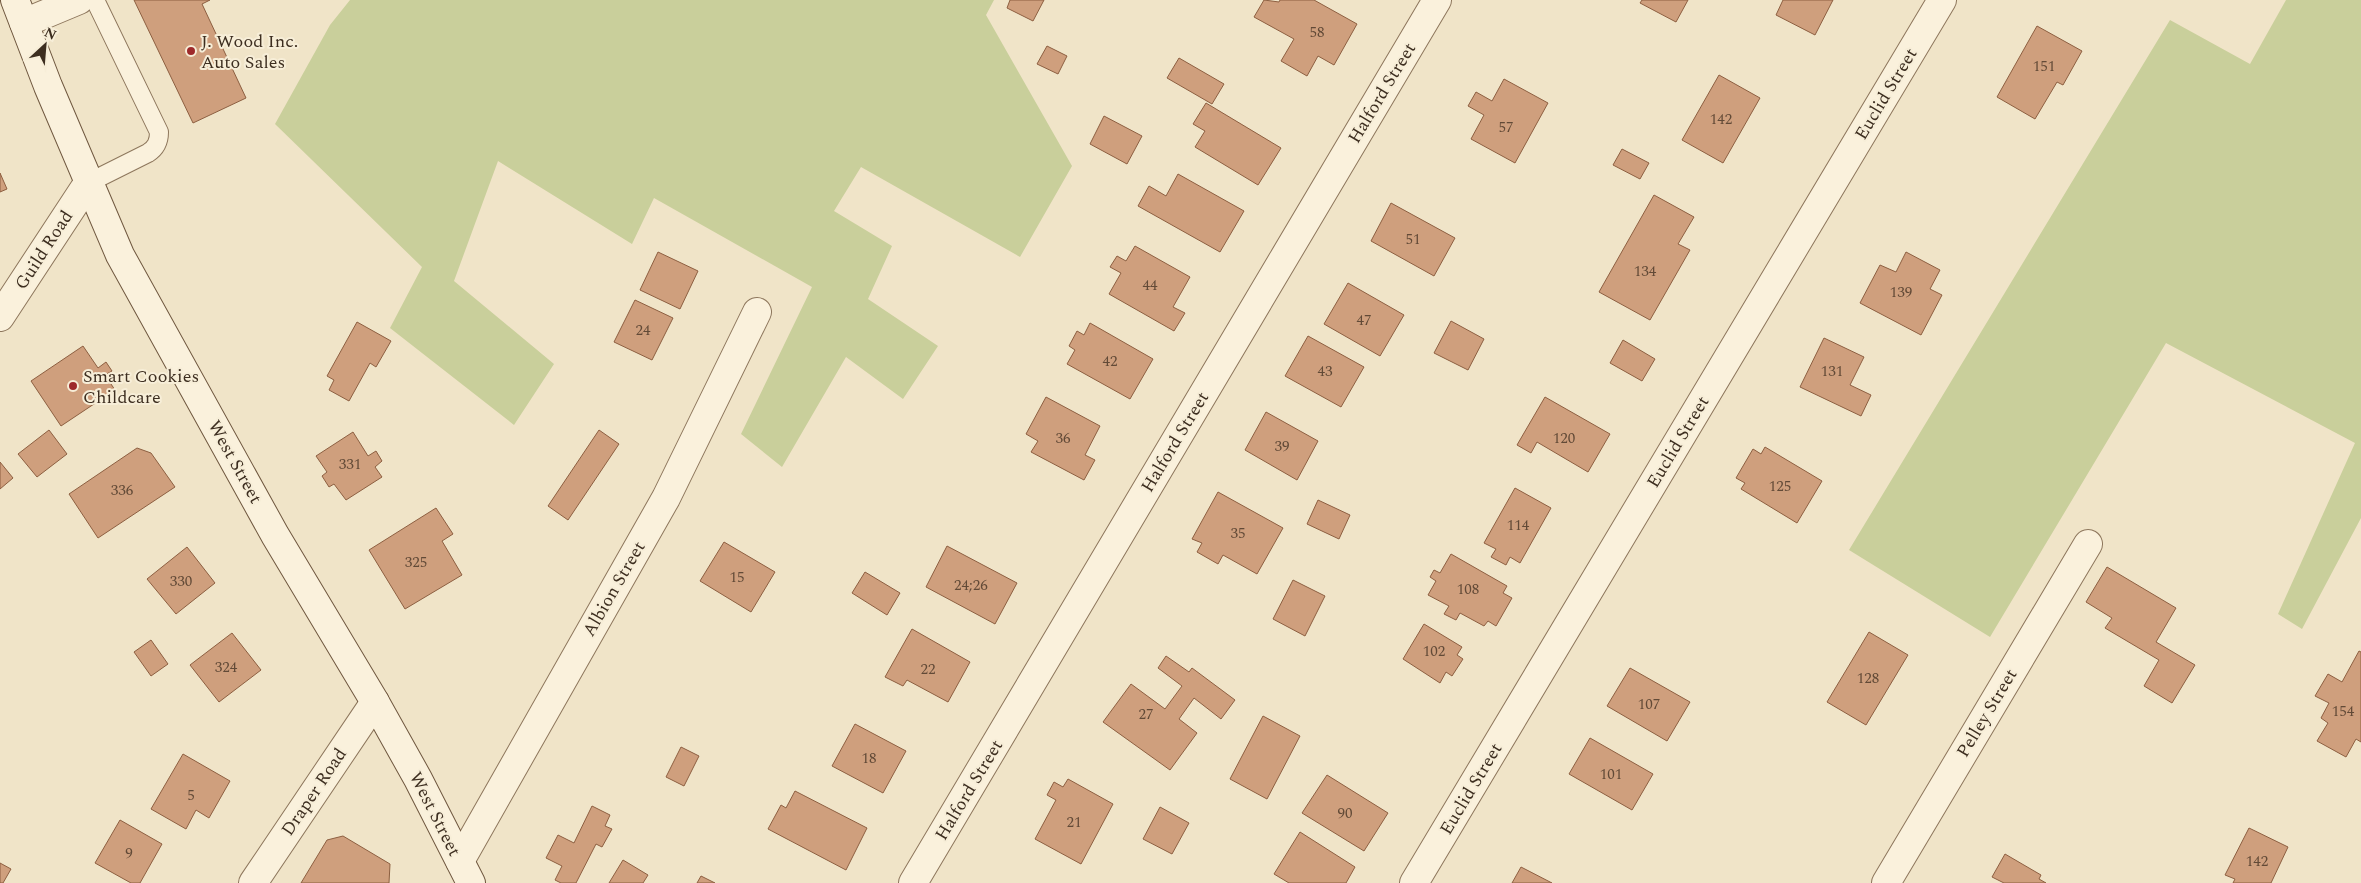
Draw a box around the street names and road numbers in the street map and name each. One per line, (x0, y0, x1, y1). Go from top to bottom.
street label: Halford Street (1341, 37, 1423, 149)
street label: Euclid Street (1848, 43, 1924, 145)
street label: Guild Road (8, 205, 80, 295)
street label: Halford Street (1134, 386, 1216, 498)
street label: Euclid Street (1640, 391, 1716, 493)
street label: West Street (201, 415, 269, 509)
street label: Albion Street (576, 536, 652, 642)
street label: Pelley Street (1950, 663, 2024, 763)
street label: Halford Street (928, 734, 1010, 846)
street label: Euclid Street (1433, 738, 1509, 840)
street label: Draper Road (274, 742, 354, 842)
street label: West Street (402, 767, 468, 861)

